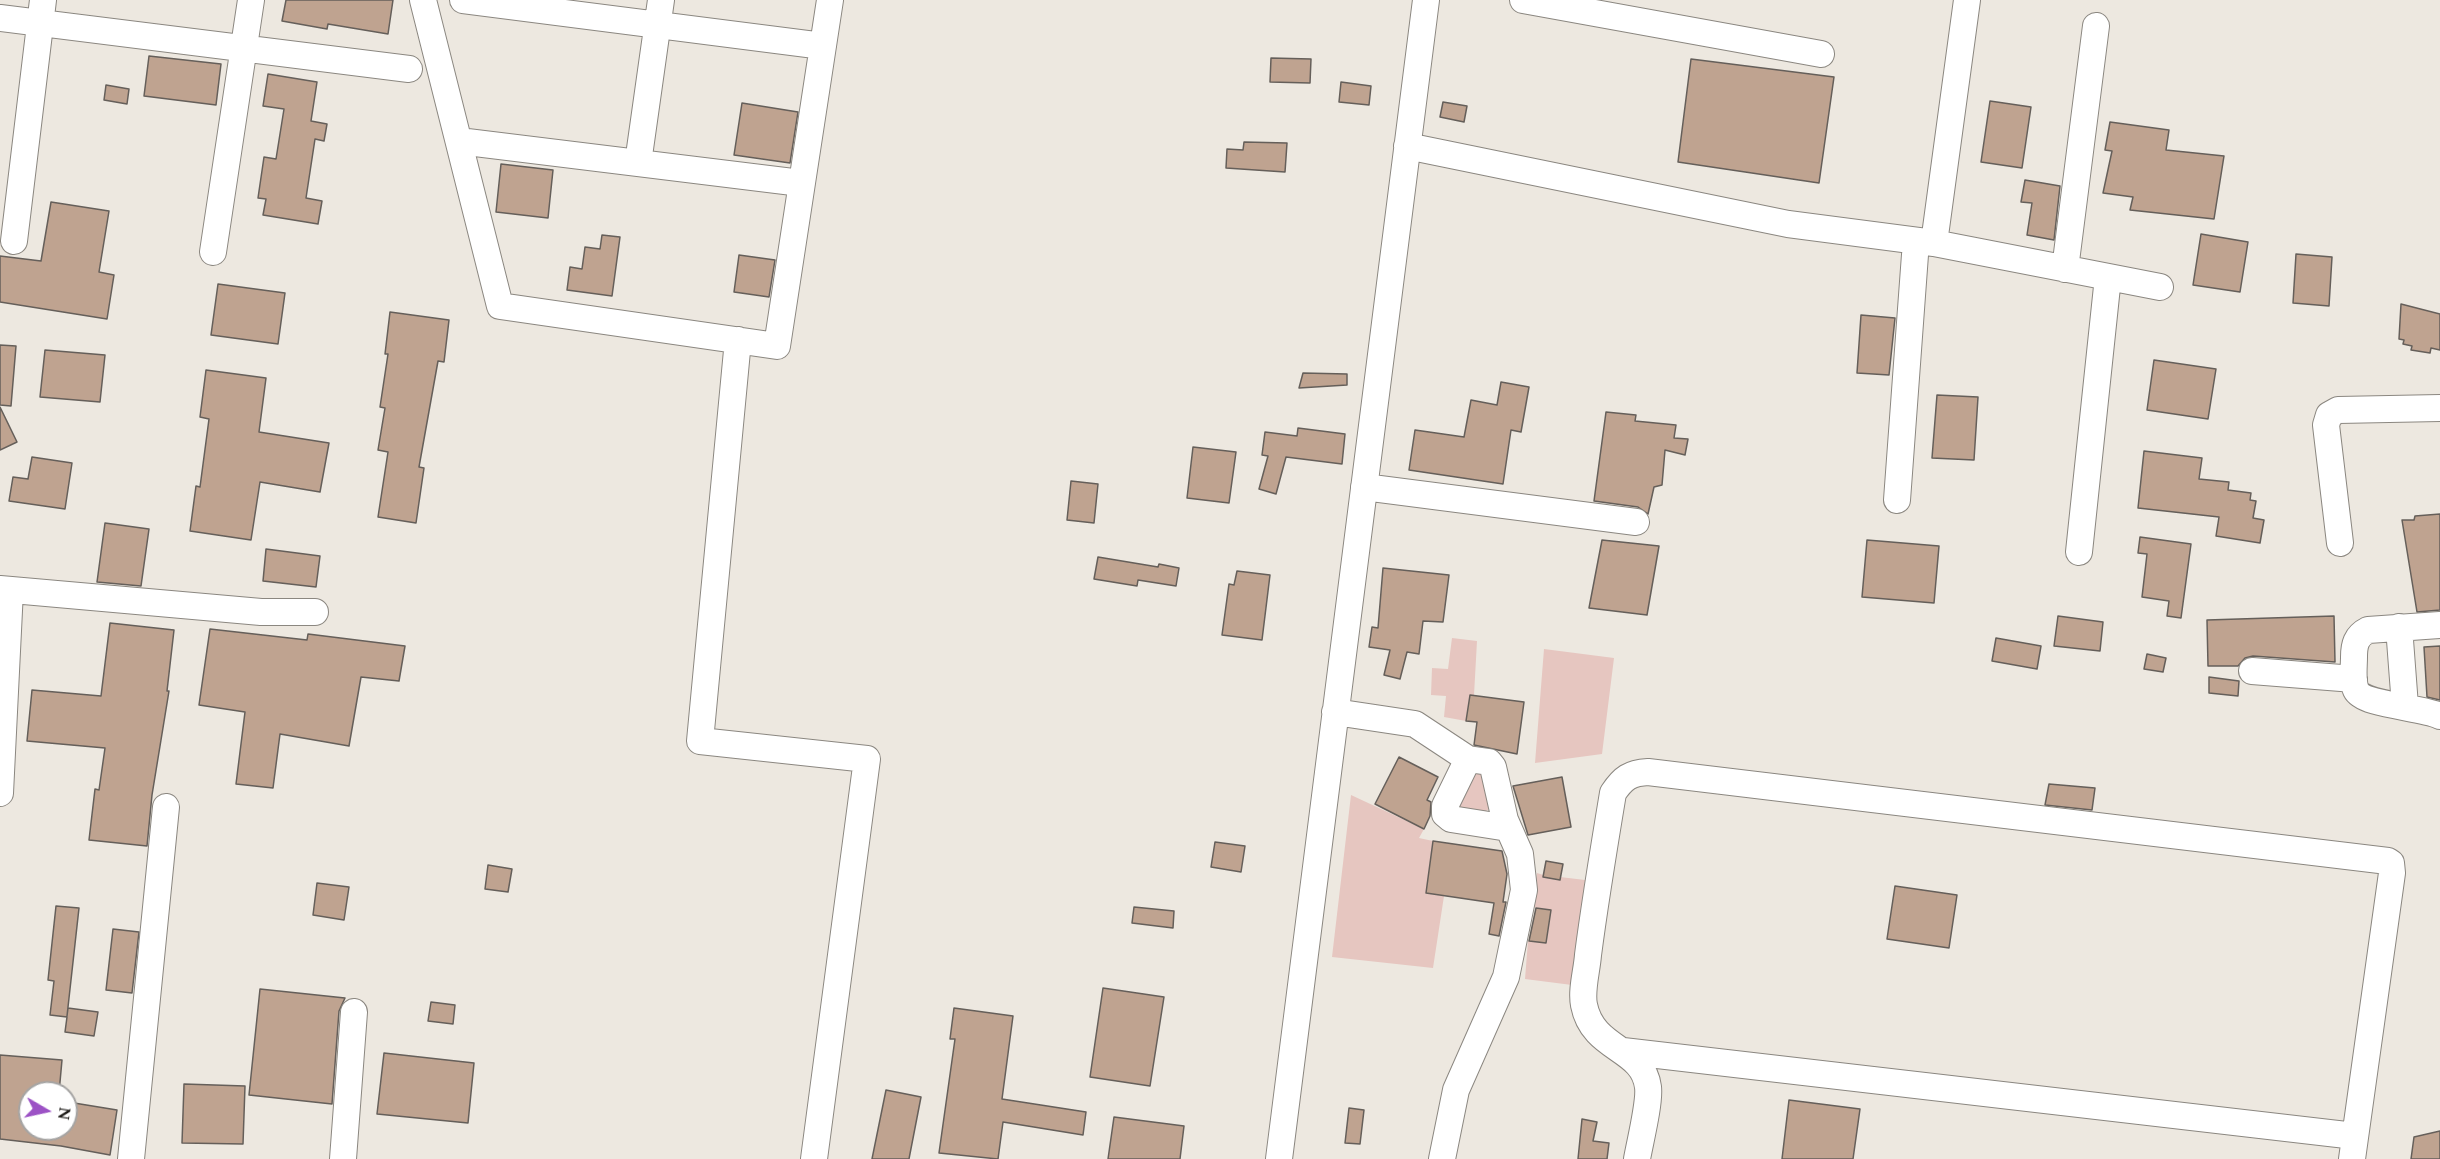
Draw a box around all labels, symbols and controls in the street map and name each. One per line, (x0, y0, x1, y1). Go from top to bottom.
north arrow (18, 1081, 78, 1141)
text: N (51, 1105, 77, 1122)

